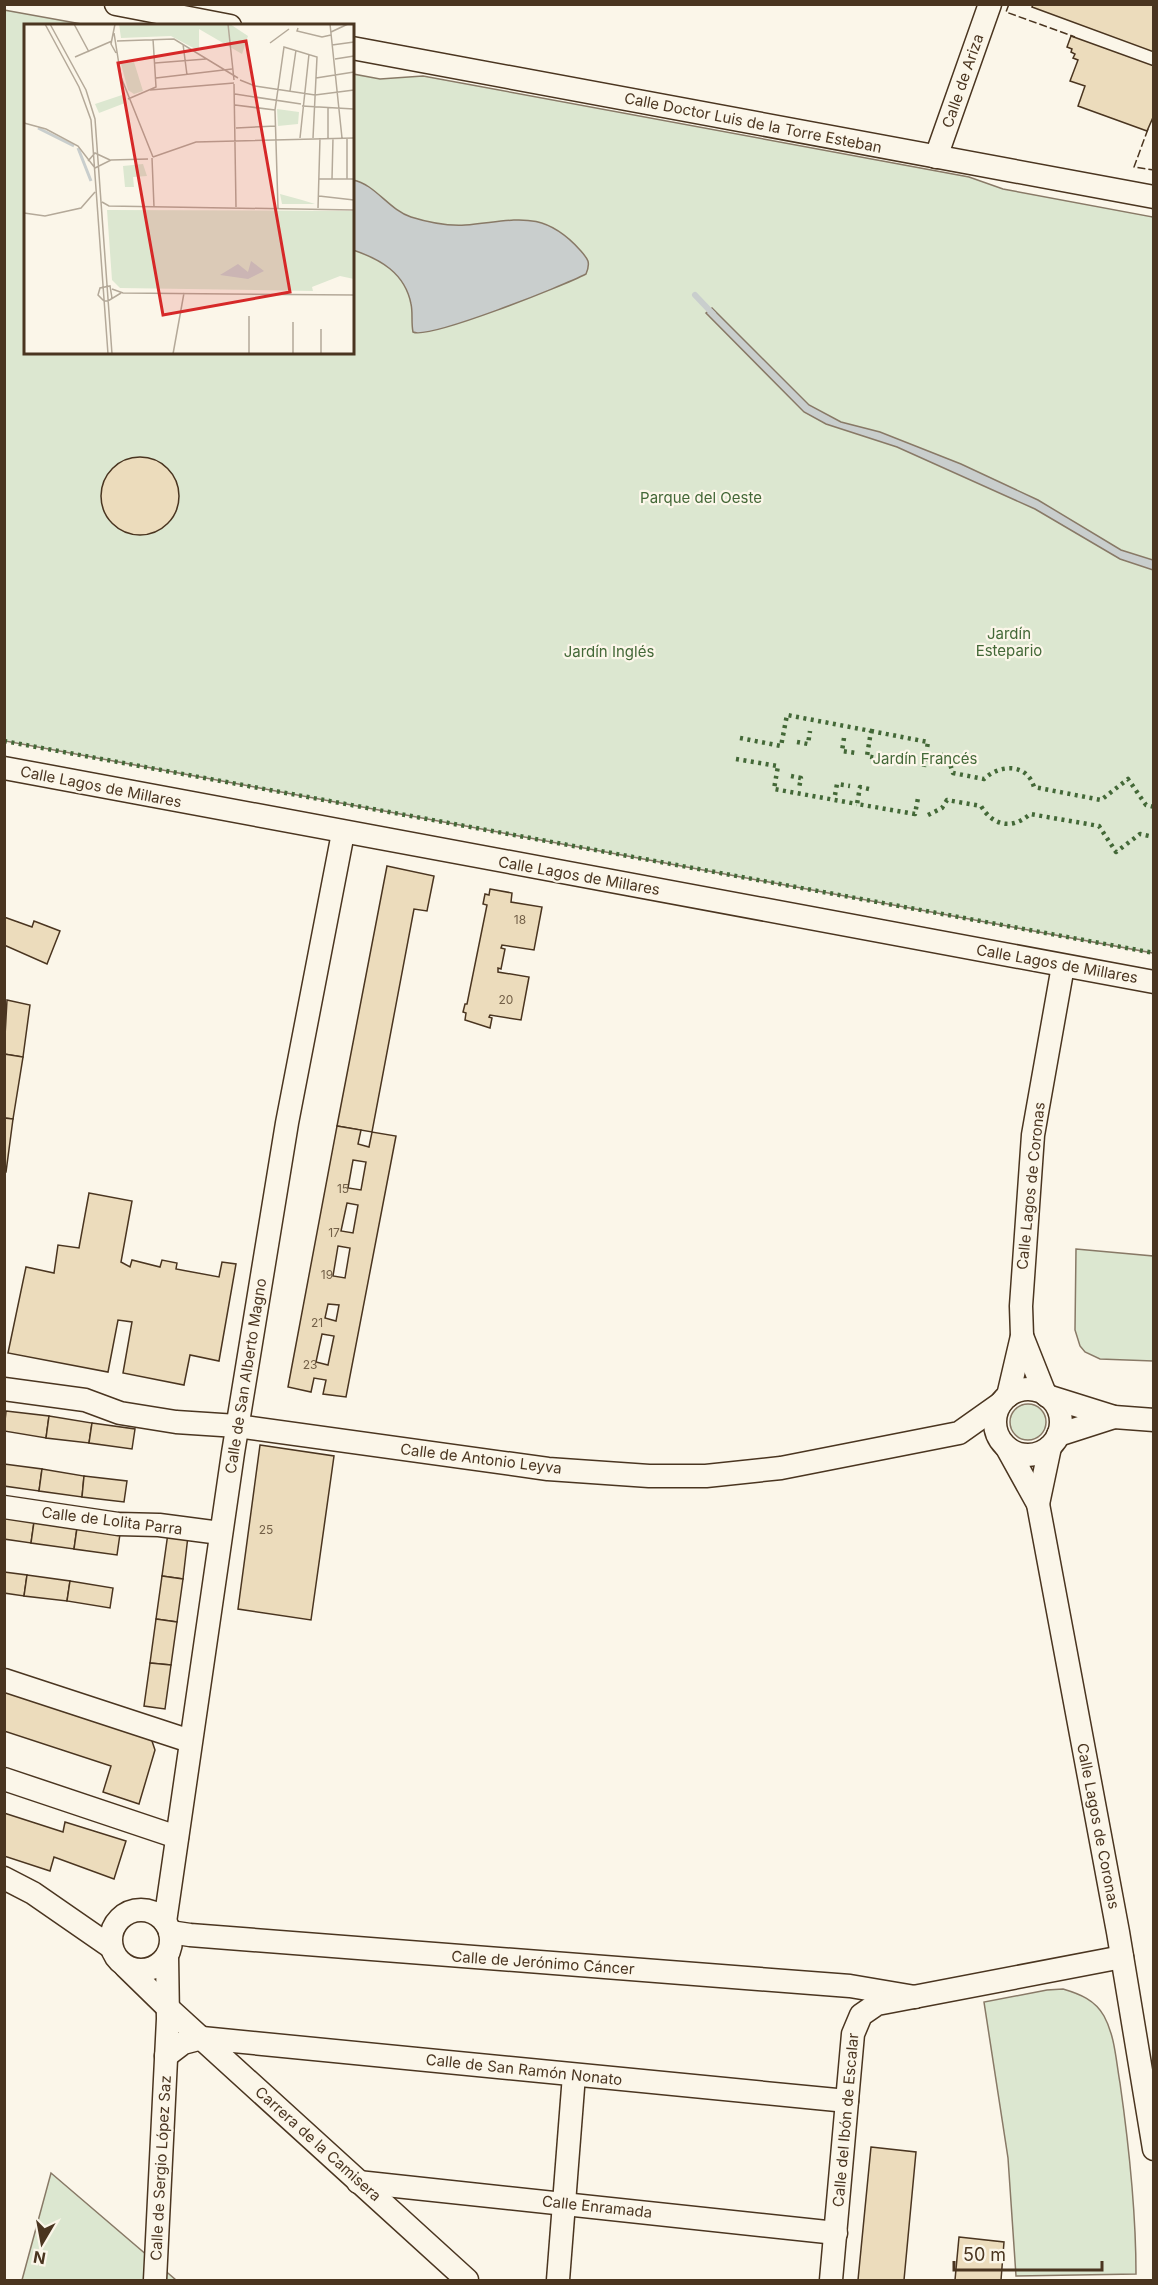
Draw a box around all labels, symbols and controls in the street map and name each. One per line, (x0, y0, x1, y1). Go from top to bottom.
inset map (24, 24, 354, 354)
street label: Calle de Ariza (938, 31, 988, 130)
street label: Calle Doctor Luis de la Torre Esteban (623, 88, 883, 157)
park label: Parque del Oeste (640, 488, 762, 507)
park label: Jardín Estepario (976, 624, 1042, 660)
park label: Jardín Inglés (564, 642, 654, 661)
park label: Jardín Francés (873, 749, 978, 768)
street label: Calle Lagos de Millares (19, 762, 183, 811)
street label: Calle Lagos de Millares (497, 852, 662, 899)
house number: 18 (514, 912, 526, 927)
street label: Calle Lagos de Millares (975, 940, 1140, 987)
house number: 20 (499, 992, 513, 1007)
street label: Calle Lagos de Coronas (1012, 1101, 1049, 1271)
house number: 15 (337, 1181, 349, 1196)
house number: 17 (328, 1225, 340, 1240)
house number: 19 (321, 1267, 333, 1282)
street label: Calle de San Alberto Magno (221, 1277, 270, 1475)
house number: 21 (311, 1315, 323, 1330)
house number: 23 (303, 1357, 317, 1372)
street label: Calle de Antonio Leyva (399, 1439, 563, 1478)
street label: Calle de Lolita Parra (40, 1502, 184, 1539)
house number: 25 (259, 1522, 273, 1537)
street label: Calle Lagos de Coronas (1073, 1741, 1124, 1911)
street label: Calle de Jerónimo Cáncer (451, 1947, 636, 1978)
street label: Calle del Ibón de Escalar (828, 2032, 863, 2208)
street label: Calle de San Ramón Nonato (425, 2050, 623, 2089)
street label: Calle de Sergio López Saz (146, 2075, 175, 2261)
street label: Carrera de la Camisera (251, 2082, 385, 2205)
street label: Calle Enramada (541, 2191, 653, 2222)
north arrow (12, 2213, 72, 2273)
scale bar (954, 2234, 1102, 2272)
text: 50 m (963, 2244, 1006, 2265)
text: N (32, 2247, 47, 2269)

